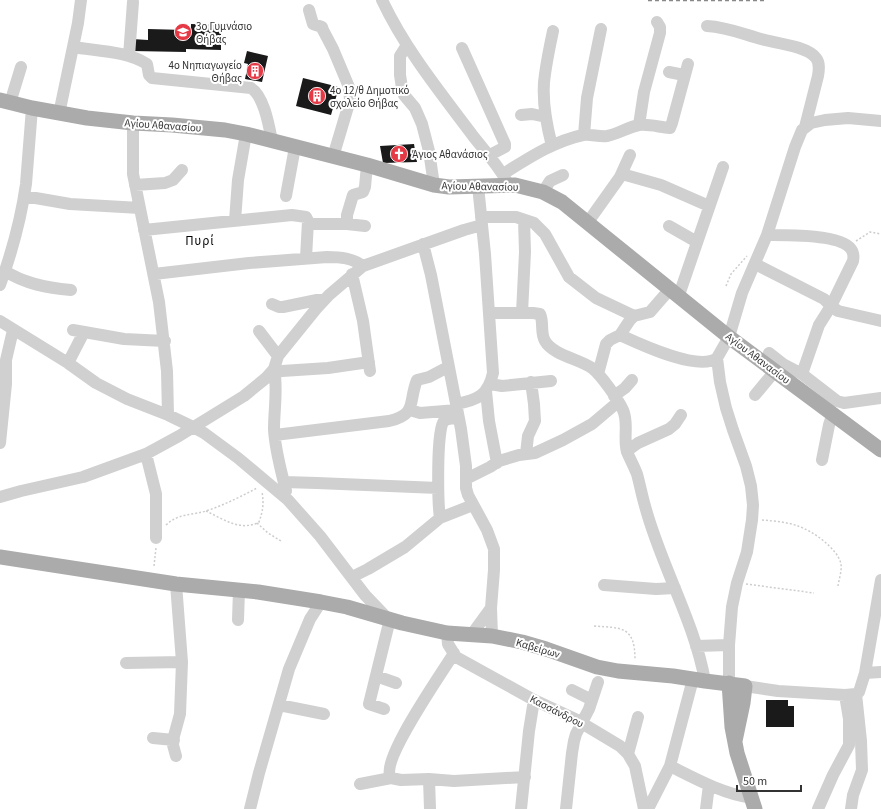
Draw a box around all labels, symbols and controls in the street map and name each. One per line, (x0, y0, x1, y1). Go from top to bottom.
place label: 3ο Γυμνάσιο Θήβας (196, 19, 252, 47)
school or university icon: 3ο Γυμνάσιο Θήβας (173, 22, 193, 42)
place label: 4ο Νηπιαγωγείο Θήβας (168, 58, 242, 86)
building icon: 4ο Νηπιαγωγείο Θήβας (245, 61, 265, 81)
place label: 4ο 12/θ Δημοτικό σχολείο Θήβας (330, 83, 409, 111)
building icon: 4ο 12/θ Δημοτικό σχολείο Θήβας (307, 86, 327, 106)
street label: Αγίου Αθανασίου (124, 115, 202, 136)
church icon: Άγιος Αθανάσιος (389, 144, 409, 164)
place label: Άγιος Αθανάσιος (412, 147, 488, 162)
street label: Αγίου Αθανασίου (441, 178, 519, 195)
district label: Πυρί (185, 232, 215, 250)
street label: Αγίου Αθανασίου (722, 329, 793, 388)
street label: Καβείρων (514, 635, 562, 662)
street label: Κασσάνδρου (527, 691, 586, 731)
scale bar (737, 767, 801, 793)
text: 50 m (743, 773, 767, 790)

